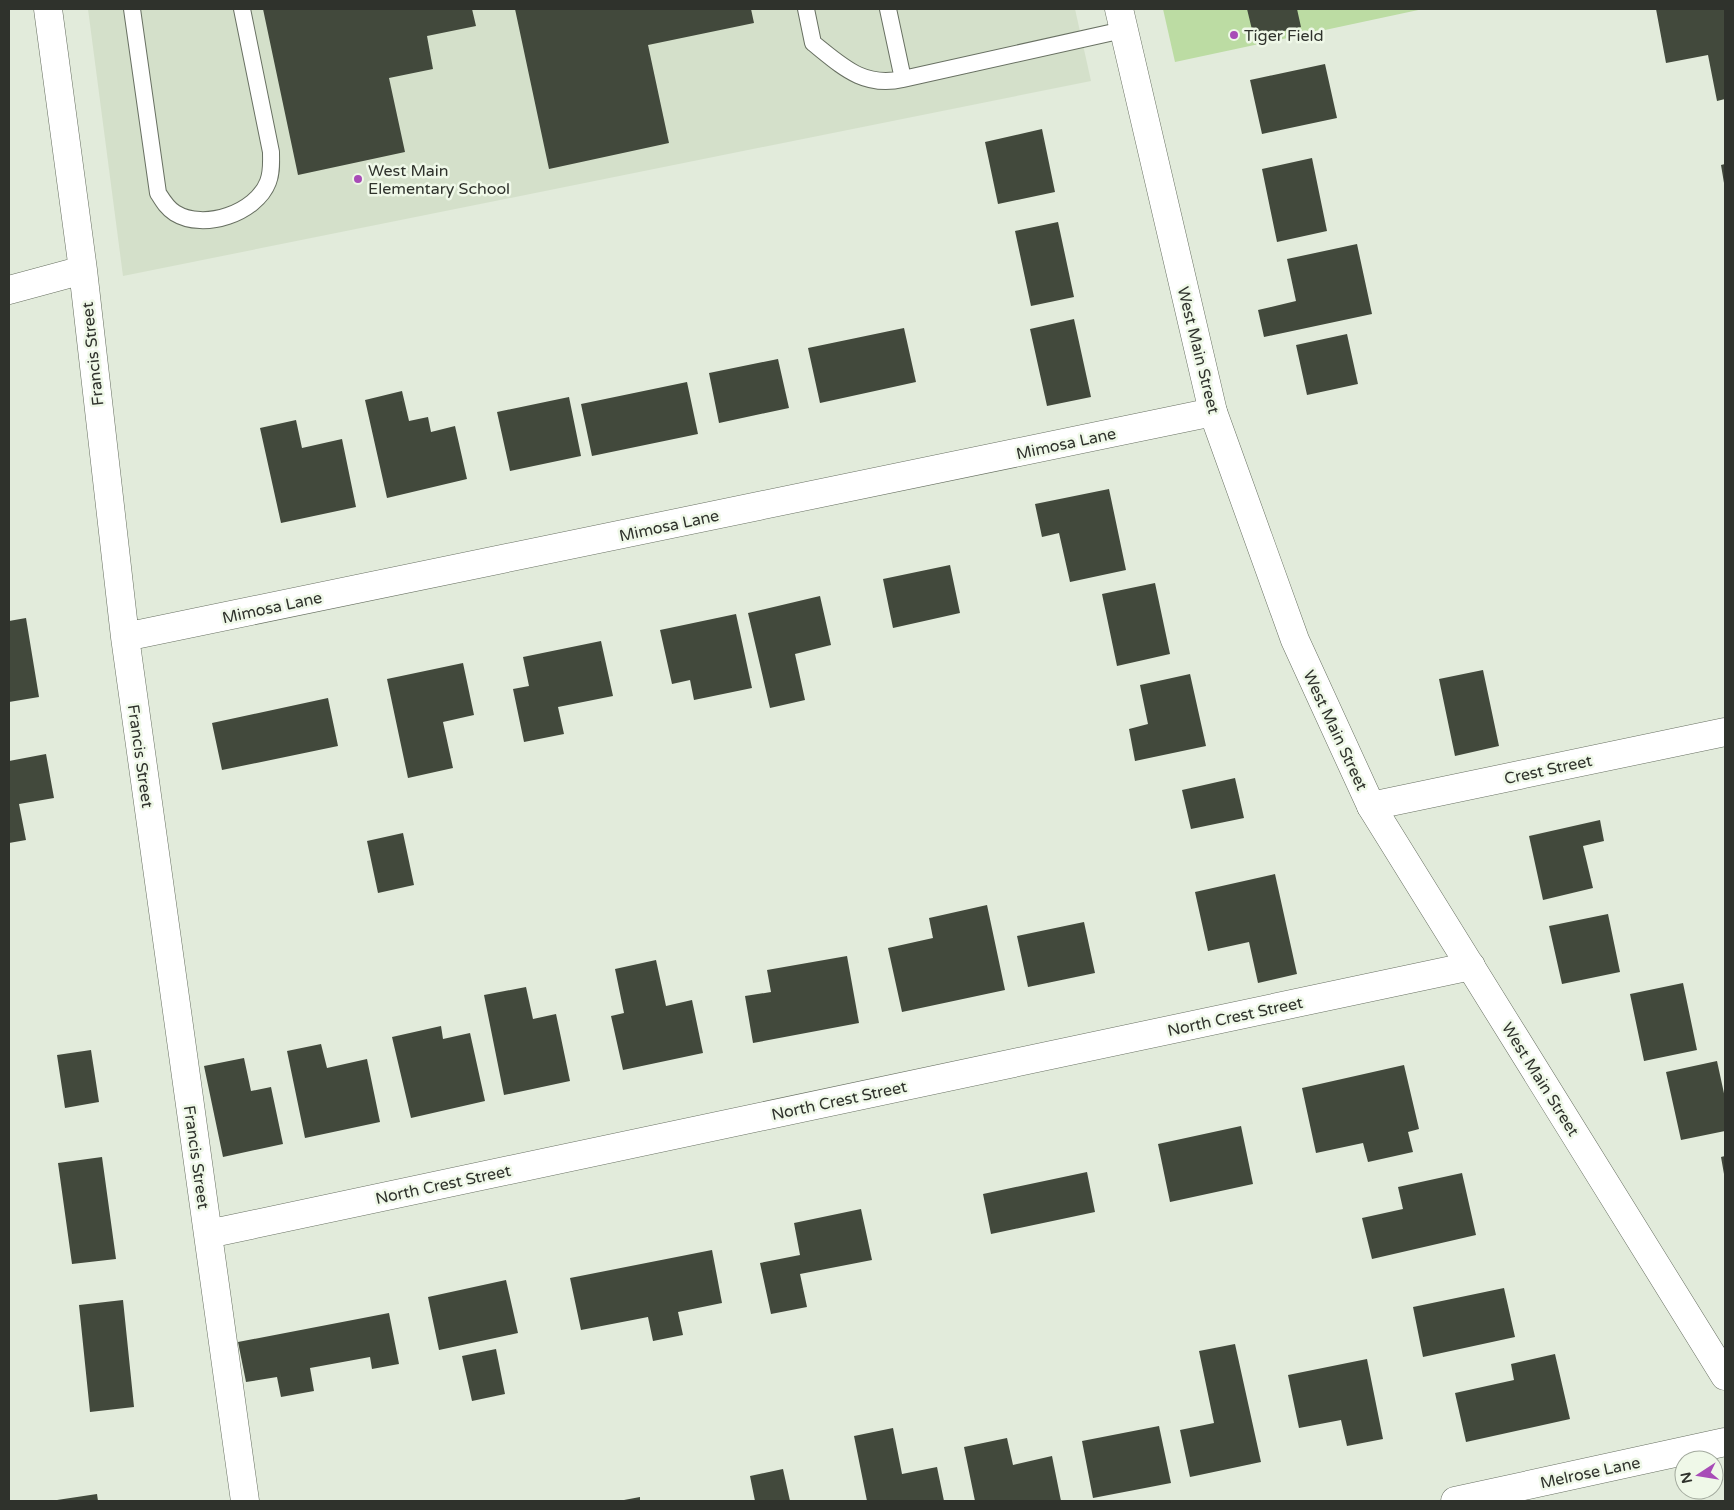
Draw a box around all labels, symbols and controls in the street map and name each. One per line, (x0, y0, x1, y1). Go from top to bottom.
place label: Tiger Field (1244, 26, 1324, 46)
marker: Tiger Field (1228, 29, 1240, 41)
place label: West Main Elementary School (368, 161, 510, 199)
marker: West Main Elementary School (352, 173, 364, 185)
street label: West Main Street (1173, 285, 1224, 416)
street label: Francis Street (78, 301, 108, 407)
street label: Mimosa Lane (1014, 424, 1118, 464)
street label: Mimosa Lane (617, 506, 721, 546)
street label: Mimosa Lane (220, 588, 324, 628)
street label: West Main Street (1298, 667, 1372, 794)
street label: Francis Street (123, 703, 157, 809)
street label: Crest Street (1502, 751, 1594, 789)
street label: North Crest Street (1166, 993, 1305, 1041)
street label: West Main Street (1497, 1019, 1583, 1140)
street label: North Crest Street (770, 1077, 909, 1125)
street label: Francis Street (179, 1104, 213, 1210)
street label: North Crest Street (374, 1161, 513, 1209)
north arrow (1674, 1450, 1724, 1500)
street label: Melrose Lane (1538, 1453, 1642, 1493)
text: N (1677, 1470, 1696, 1485)

